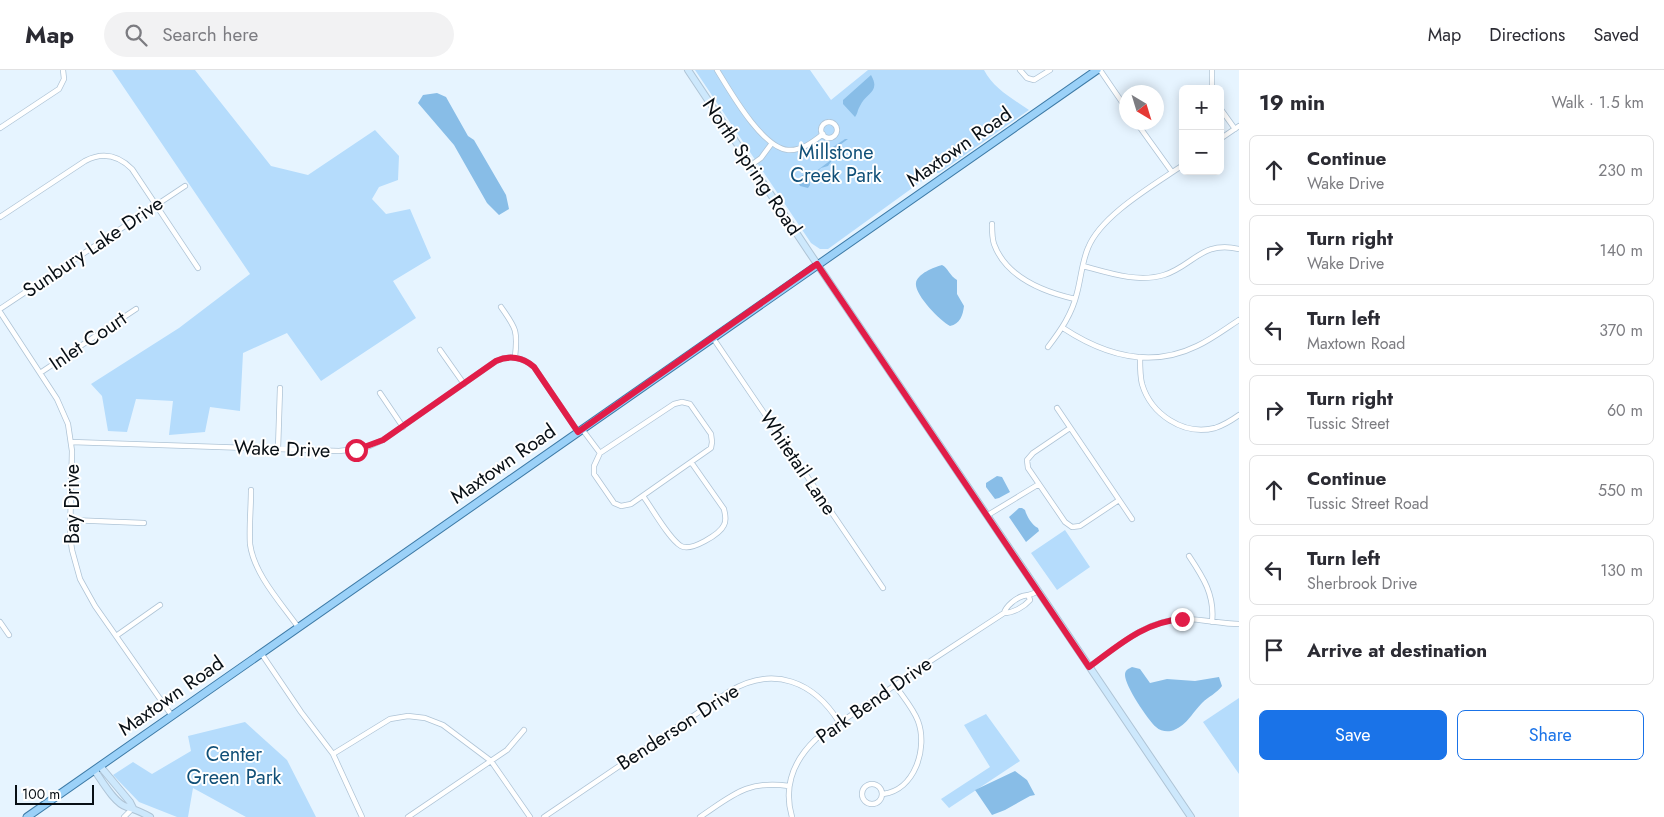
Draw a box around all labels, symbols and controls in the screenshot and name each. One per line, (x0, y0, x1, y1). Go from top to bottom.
search box (104, 12, 454, 57)
text: Map (25, 17, 74, 52)
icon: search (122, 21, 150, 49)
text: Search here (162, 21, 258, 48)
text: Map (1428, 22, 1461, 48)
text: Directions (1489, 22, 1565, 48)
text: Saved (1593, 22, 1639, 48)
north arrow (1119, 85, 1164, 130)
map controls (1179, 85, 1224, 175)
button: + (1179, 85, 1224, 130)
text: 19 min (1259, 88, 1325, 118)
text: Walk · 1.5 km (1552, 91, 1644, 114)
street label: North Spring Road (695, 93, 809, 241)
street label: Maxtown Road (900, 100, 1018, 194)
button: − (1179, 130, 1224, 175)
park label: Millstone Creek Park (790, 138, 882, 190)
text: Continue (1307, 145, 1386, 172)
icon: ahead (1260, 156, 1288, 184)
text: 230 m (1598, 159, 1643, 182)
text: Wake Drive (1307, 172, 1384, 195)
street label: Sunbury Lake Drive (17, 189, 169, 305)
text: Turn right (1307, 225, 1393, 252)
icon: right (1260, 236, 1288, 264)
text: 140 m (1600, 239, 1643, 262)
text: Wake Drive (1307, 252, 1384, 275)
street label: Inlet Court (43, 304, 133, 378)
text: Turn left (1307, 305, 1380, 332)
icon: left (1260, 316, 1288, 344)
text: 370 m (1599, 319, 1643, 342)
text: Maxtown Road (1307, 332, 1405, 355)
text: Turn right (1307, 385, 1393, 412)
icon: right (1260, 396, 1288, 424)
text: 60 m (1607, 399, 1643, 422)
street label: Whitetail Lane (752, 405, 844, 521)
text: Tussic Street (1307, 412, 1389, 435)
street label: Maxtown Road (444, 417, 562, 511)
street label: Wake Drive (233, 433, 331, 465)
route start (345, 439, 368, 462)
street label: Bay Drive (58, 464, 87, 544)
text: Continue (1307, 465, 1386, 492)
icon: ahead (1260, 476, 1288, 504)
text: 550 m (1598, 479, 1643, 502)
text: Tussic Street Road (1307, 492, 1429, 515)
text: Turn left (1307, 545, 1380, 572)
icon: left (1260, 556, 1288, 584)
text: 130 m (1600, 559, 1643, 582)
text: Sherbrook Drive (1307, 572, 1417, 595)
route end (1171, 608, 1194, 631)
icon: arrive (1260, 636, 1288, 664)
text: Arrive at destination (1307, 637, 1487, 664)
street label: Maxtown Road (112, 649, 230, 743)
street label: Park Bend Drive (810, 649, 938, 751)
street label: Benderson Drive (611, 677, 745, 777)
button: Save (1259, 710, 1447, 760)
button: Share (1457, 710, 1644, 760)
park label: Center Green Park (187, 740, 282, 792)
scale bar (15, 782, 94, 805)
text: 100 m (22, 784, 60, 804)

